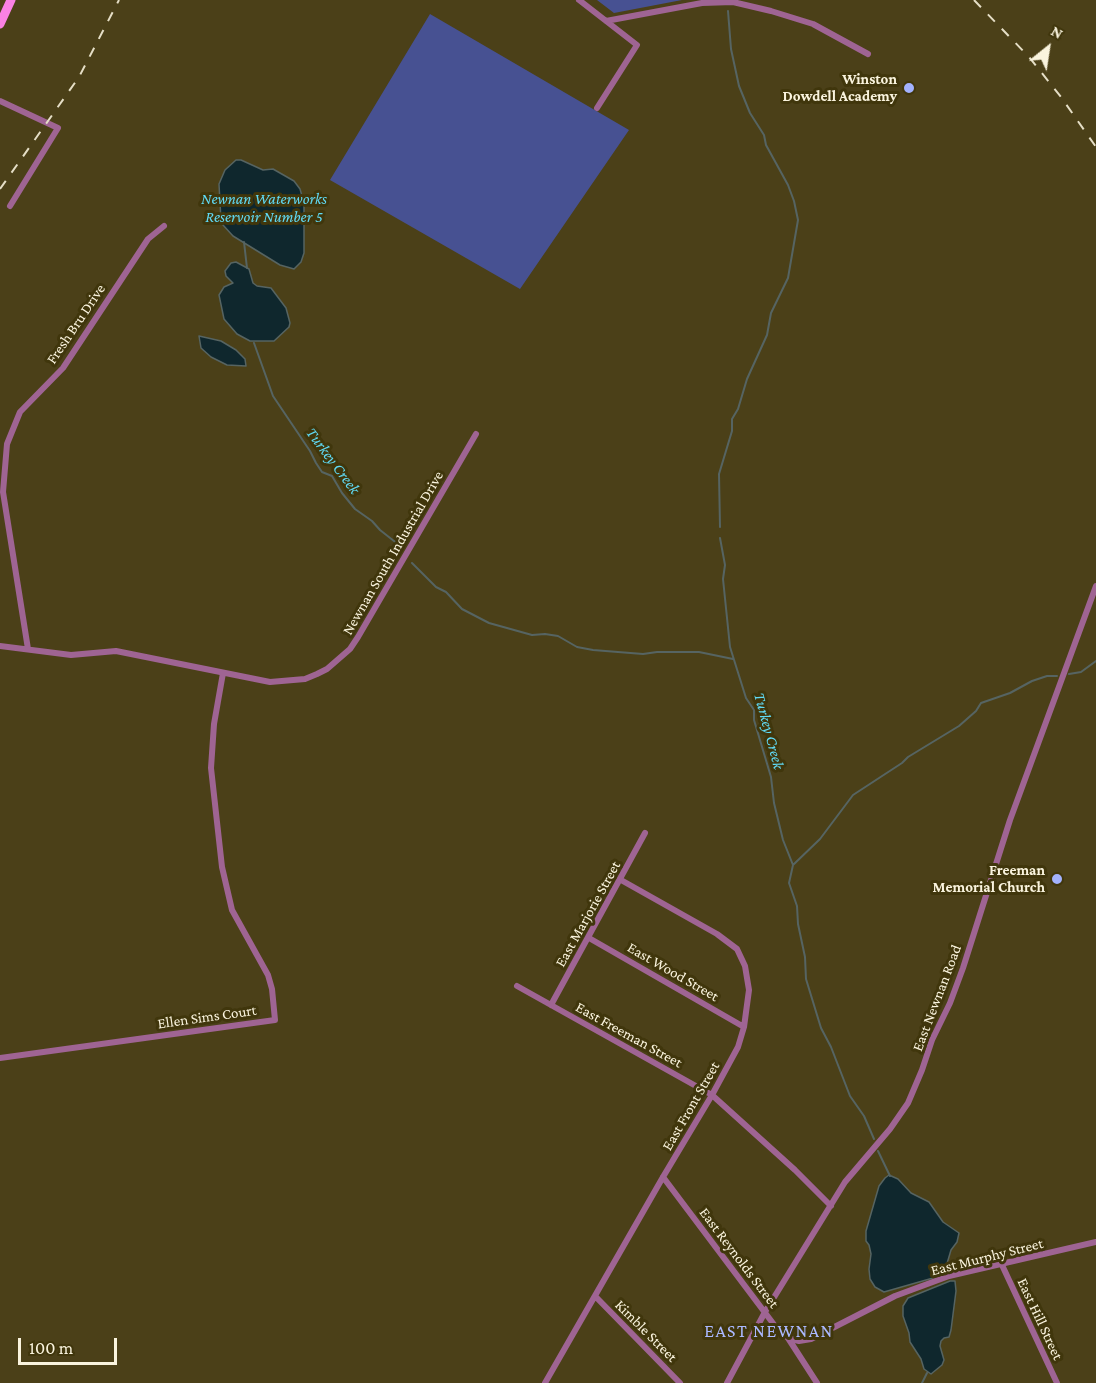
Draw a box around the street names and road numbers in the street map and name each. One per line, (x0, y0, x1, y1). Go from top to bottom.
street label: Fresh Bru Drive (43, 281, 109, 367)
street label: Newnan South Industrial Drive (339, 468, 447, 638)
street label: East Marjorie Street (551, 858, 625, 970)
street label: East Wood Street (624, 939, 722, 1005)
street label: East Newnan Road (908, 942, 966, 1054)
street label: East Freeman Street (572, 998, 686, 1072)
street label: Ellen Sims Court (156, 1001, 258, 1033)
street label: East Front Street (658, 1058, 724, 1154)
street label: East Reynolds Street (695, 1204, 783, 1312)
street label: East Murphy Street (929, 1234, 1045, 1280)
street label: East Hill Street (1013, 1275, 1067, 1363)
street label: Kimble Street (611, 1296, 681, 1366)

